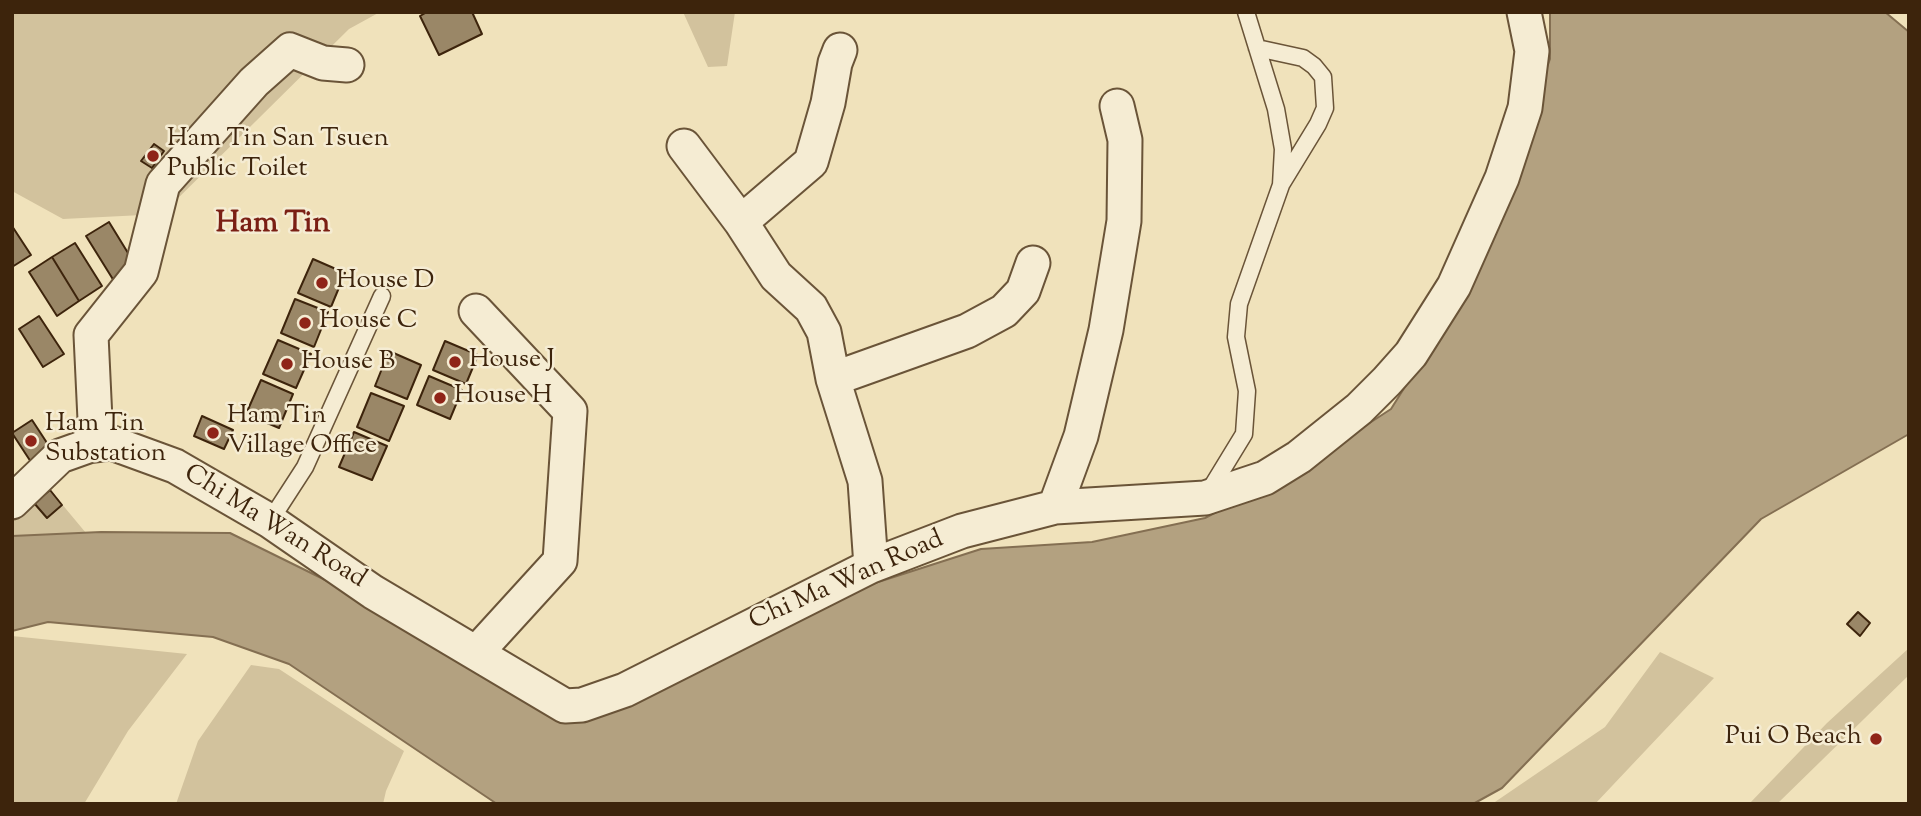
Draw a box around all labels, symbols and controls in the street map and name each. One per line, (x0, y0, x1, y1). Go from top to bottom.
place label: Ham Tin San Tsuen Public Toilet (167, 125, 389, 186)
marker: Ham Tin San Tsuen Public Toilet (145, 148, 161, 164)
district label: Ham Tin (216, 208, 330, 244)
place label: House D (336, 267, 434, 299)
marker: House D (314, 275, 330, 291)
place label: House C (319, 307, 418, 339)
marker: House C (297, 315, 313, 331)
place label: House J (469, 346, 554, 378)
place label: House B (301, 348, 395, 380)
marker: House J (447, 354, 463, 370)
marker: House B (279, 356, 295, 372)
place label: House H (454, 382, 552, 414)
marker: House H (432, 390, 448, 406)
place label: Ham Tin Village Office (227, 402, 377, 464)
place label: Ham Tin Substation (45, 410, 166, 472)
marker: Ham Tin Village Office (205, 425, 221, 441)
marker: Ham Tin Substation (23, 433, 39, 449)
street label: Chi Ma Wan Road (177, 459, 371, 597)
street label: Chi Ma Wan Road (745, 525, 949, 639)
place label: Pui O Beach (1725, 723, 1862, 755)
marker: Pui O Beach (1868, 731, 1884, 747)

